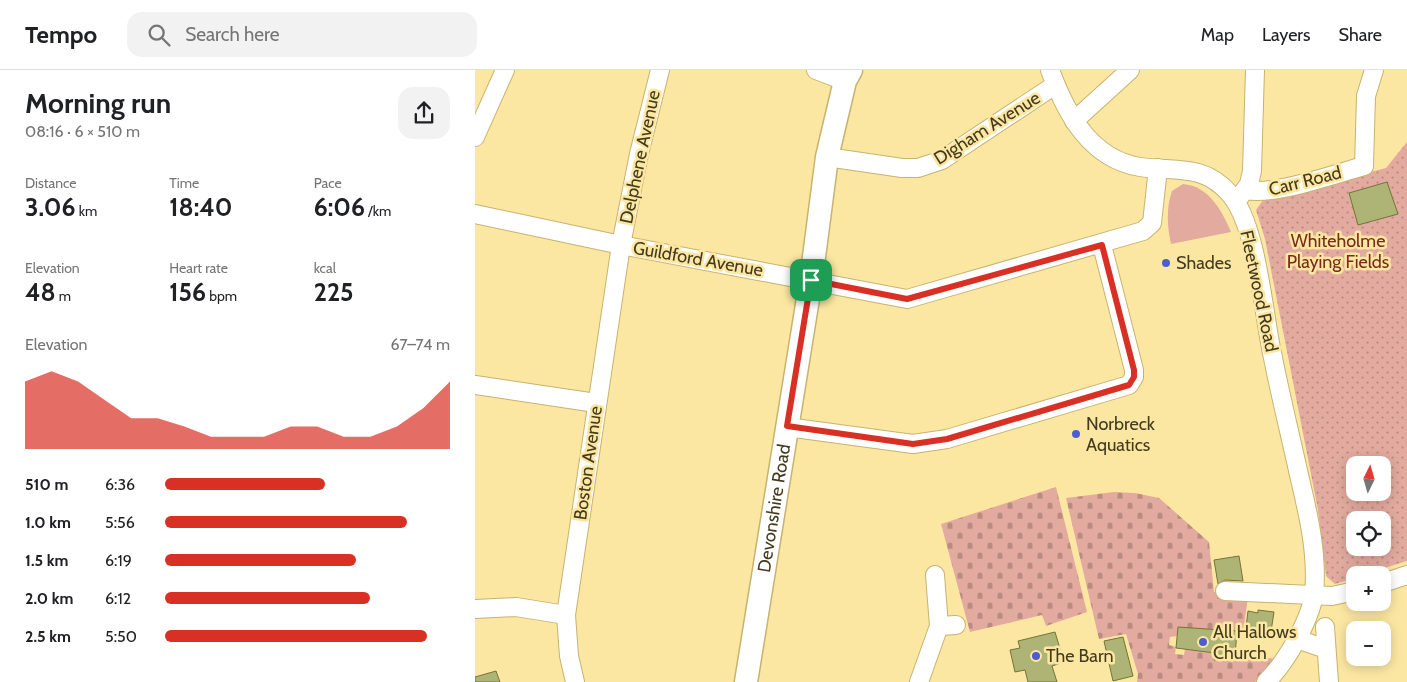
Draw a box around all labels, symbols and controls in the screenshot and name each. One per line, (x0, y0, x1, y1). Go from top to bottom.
search box (127, 12, 477, 57)
text: Tempo (25, 20, 97, 49)
icon: search (145, 21, 173, 49)
text: Search here (185, 23, 280, 46)
text: Map (1201, 24, 1234, 46)
text: Layers (1262, 24, 1311, 46)
text: Share (1339, 24, 1382, 46)
text: Morning run (25, 86, 171, 120)
button: share (398, 87, 450, 139)
street label: Digham Avenue (930, 87, 1044, 169)
street label: Delphene Avenue (615, 88, 665, 226)
text: 08:16 · 6 × 510 m (25, 122, 140, 141)
street label: Carr Road (1266, 161, 1344, 201)
text: Distance (25, 174, 77, 192)
text: Time (169, 174, 199, 192)
text: Pace (314, 174, 342, 192)
text: 3.06 (25, 192, 76, 222)
text: 18:40 (169, 192, 232, 222)
text: 6:06 (314, 192, 365, 222)
text: km (76, 202, 97, 220)
text: /km (365, 202, 391, 220)
street label: Fleetwood Road (1235, 228, 1283, 354)
park label: Whiteholme Playing Fields (1287, 230, 1389, 273)
street label: Guildford Avenue (631, 237, 765, 281)
place label: Shades (1176, 252, 1231, 274)
marker: Shades (1160, 257, 1172, 269)
text: Elevation (25, 259, 80, 277)
text: Heart rate (169, 259, 228, 277)
text: kcal (314, 259, 336, 277)
pin (790, 259, 832, 301)
icon: arrive (797, 266, 825, 294)
text: 48 (25, 277, 56, 307)
text: 156 (169, 277, 206, 307)
text: 225 (314, 277, 354, 307)
text: m (56, 287, 71, 305)
text: bpm (206, 287, 237, 305)
text: Elevation (25, 335, 88, 354)
text: 67–74 m (391, 335, 450, 354)
street label: Boston Avenue (569, 404, 607, 522)
place label: Norbreck Aquatics (1086, 413, 1156, 456)
marker: Norbreck Aquatics (1070, 428, 1082, 440)
street label: Devonshire Road (753, 442, 795, 574)
north arrow (1346, 456, 1391, 501)
map controls (1346, 456, 1391, 666)
text: 510 m (25, 475, 68, 494)
text: 6:36 (105, 475, 135, 494)
button: locate (1346, 511, 1391, 556)
text: 1.0 km (25, 513, 71, 532)
text: 5:56 (105, 513, 135, 532)
text: 1.5 km (25, 551, 68, 570)
text: 6:19 (105, 551, 132, 570)
button: + (1346, 566, 1391, 611)
text: 2.0 km (25, 589, 73, 608)
text: 6:12 (105, 589, 131, 608)
place label: All Hallows Church (1213, 621, 1296, 664)
button: − (1346, 621, 1391, 666)
text: 2.5 km (25, 627, 71, 646)
text: 5:50 (105, 627, 137, 646)
marker: All Hallows Church (1197, 636, 1209, 648)
place label: The Barn (1046, 645, 1114, 667)
marker: The Barn (1030, 650, 1042, 662)

